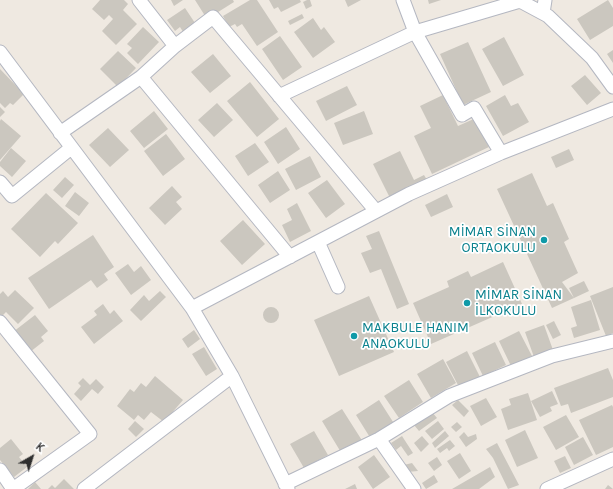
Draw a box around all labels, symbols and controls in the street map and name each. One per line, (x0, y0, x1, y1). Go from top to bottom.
place label: MİMAR SİNAN ORTAOKULU (449, 224, 536, 256)
marker: MİMAR SİNAN ORTAOKULU (539, 235, 549, 245)
place label: MİMAR SİNAN İLKOKULU (475, 287, 562, 320)
marker: MİMAR SİNAN İLKOKULU (462, 298, 472, 308)
place label: MAKBULE HANIM ANAOKULU (362, 320, 469, 352)
marker: MAKBULE HANIM ANAOKULU (349, 331, 359, 341)
north arrow (12, 437, 52, 477)
text: K (33, 440, 47, 455)

